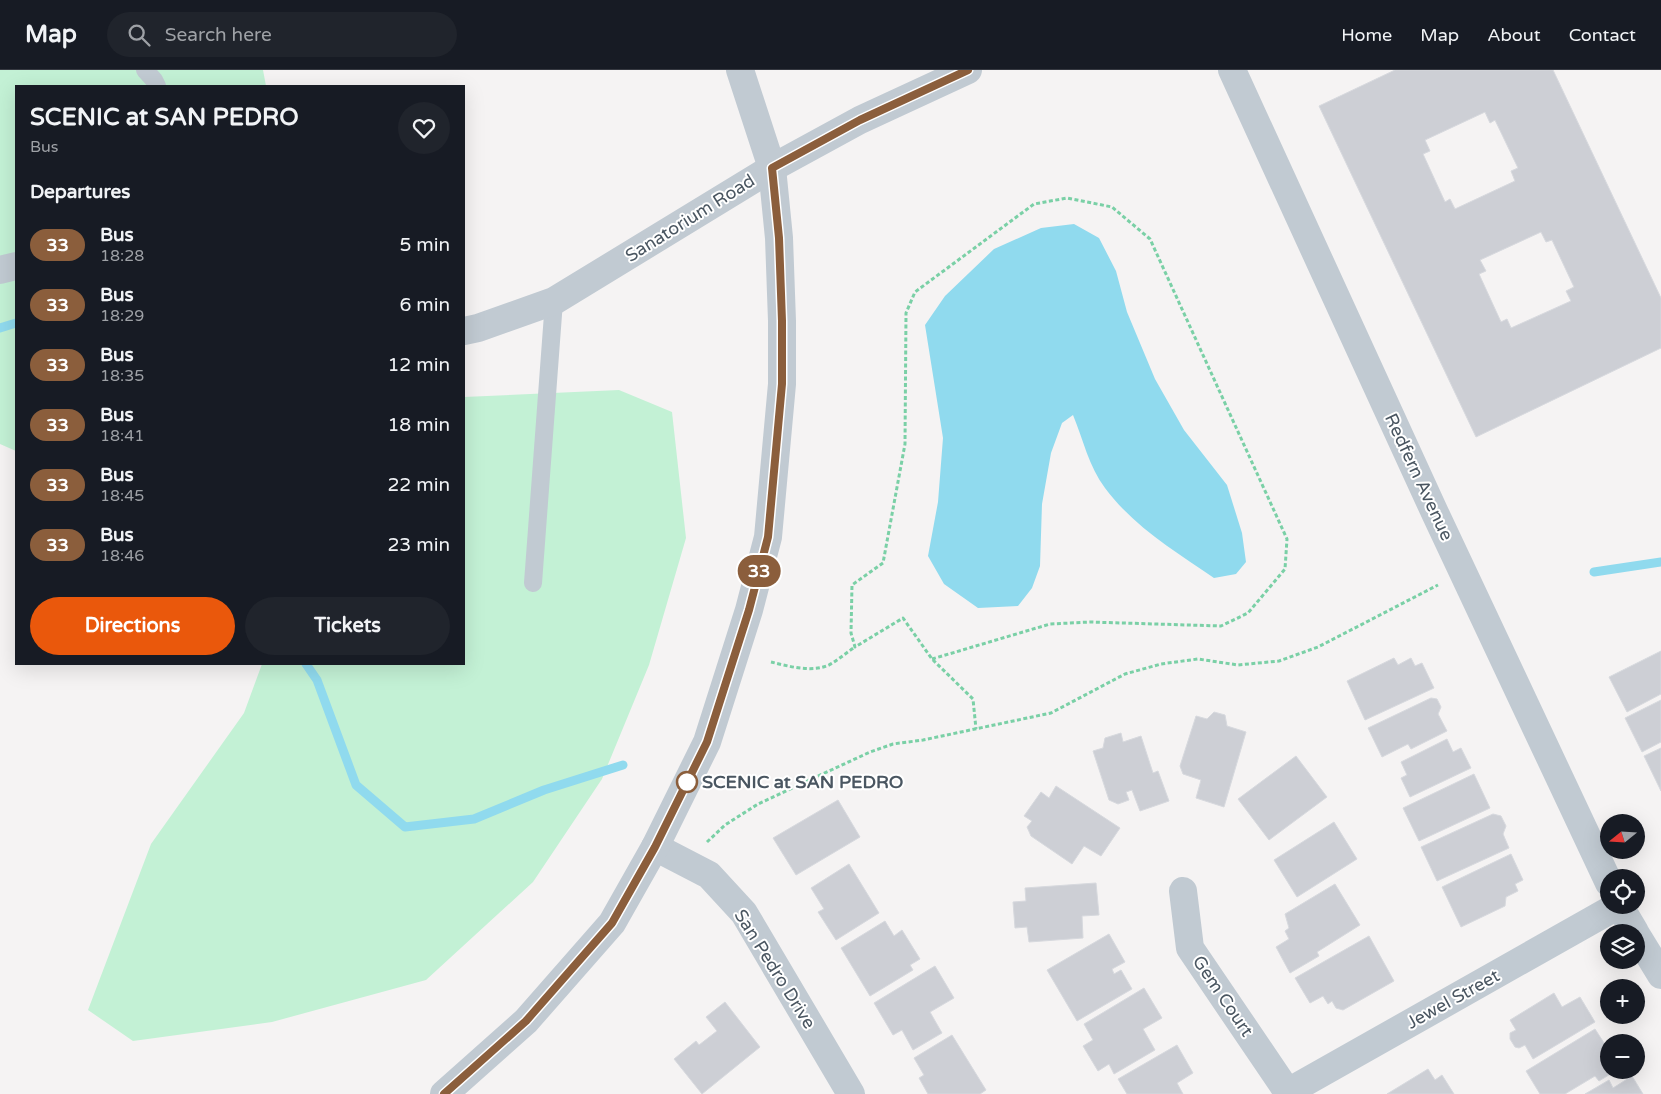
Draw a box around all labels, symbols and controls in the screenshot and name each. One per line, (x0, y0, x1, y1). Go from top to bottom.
search box (107, 12, 457, 57)
text: Map (25, 20, 77, 49)
icon: search (125, 21, 153, 49)
text: Search here (165, 24, 272, 46)
text: Home (1341, 24, 1392, 46)
text: Map (1420, 24, 1459, 46)
text: About (1487, 24, 1541, 46)
text: Contact (1569, 24, 1636, 46)
button: heart (398, 102, 450, 154)
text: SCENIC at SAN PEDRO (30, 103, 299, 132)
text: Bus (30, 137, 58, 157)
street label: Sanatorium Road (621, 169, 759, 267)
text: Departures (30, 181, 130, 203)
text: Bus (100, 224, 134, 246)
text: 33 (46, 234, 69, 256)
text: 5 min (399, 234, 450, 256)
text: 18:28 (100, 246, 144, 266)
text: Bus (100, 284, 134, 306)
text: 33 (46, 294, 69, 316)
text: 6 min (399, 294, 450, 316)
text: 18:29 (100, 306, 144, 326)
text: Bus (100, 344, 134, 366)
text: 33 (46, 354, 69, 376)
text: 12 min (387, 354, 450, 376)
text: 18:35 (100, 366, 144, 386)
text: Bus (100, 404, 134, 426)
street label: Redfern Avenue (1380, 410, 1458, 544)
text: 33 (46, 414, 69, 436)
text: 18 min (387, 414, 450, 436)
text: 18:41 (100, 426, 144, 446)
text: Bus (100, 464, 134, 486)
text: 33 (46, 474, 69, 496)
text: 22 min (387, 474, 450, 496)
text: 18:45 (100, 486, 144, 506)
text: Bus (100, 524, 134, 546)
text: 33 (46, 534, 69, 556)
text: 23 min (387, 534, 450, 556)
text: 18:46 (100, 546, 144, 566)
line badge: 33 (736, 555, 782, 587)
text: 33 (748, 560, 770, 582)
button: Directions (30, 597, 235, 655)
button: Tickets (245, 597, 450, 655)
marker: SCENIC at SAN PEDRO (676, 771, 698, 793)
place label: SCENIC at SAN PEDRO (702, 771, 904, 793)
north arrow (1600, 814, 1645, 859)
map controls (1600, 814, 1645, 1079)
button: locate (1600, 869, 1645, 914)
street label: San Pedro Drive (729, 905, 821, 1033)
button: layers (1600, 924, 1645, 969)
street label: Gem Court (1188, 951, 1258, 1041)
street label: Jewel Street (1402, 964, 1504, 1034)
button: + (1600, 979, 1645, 1024)
button: − (1600, 1034, 1645, 1079)

